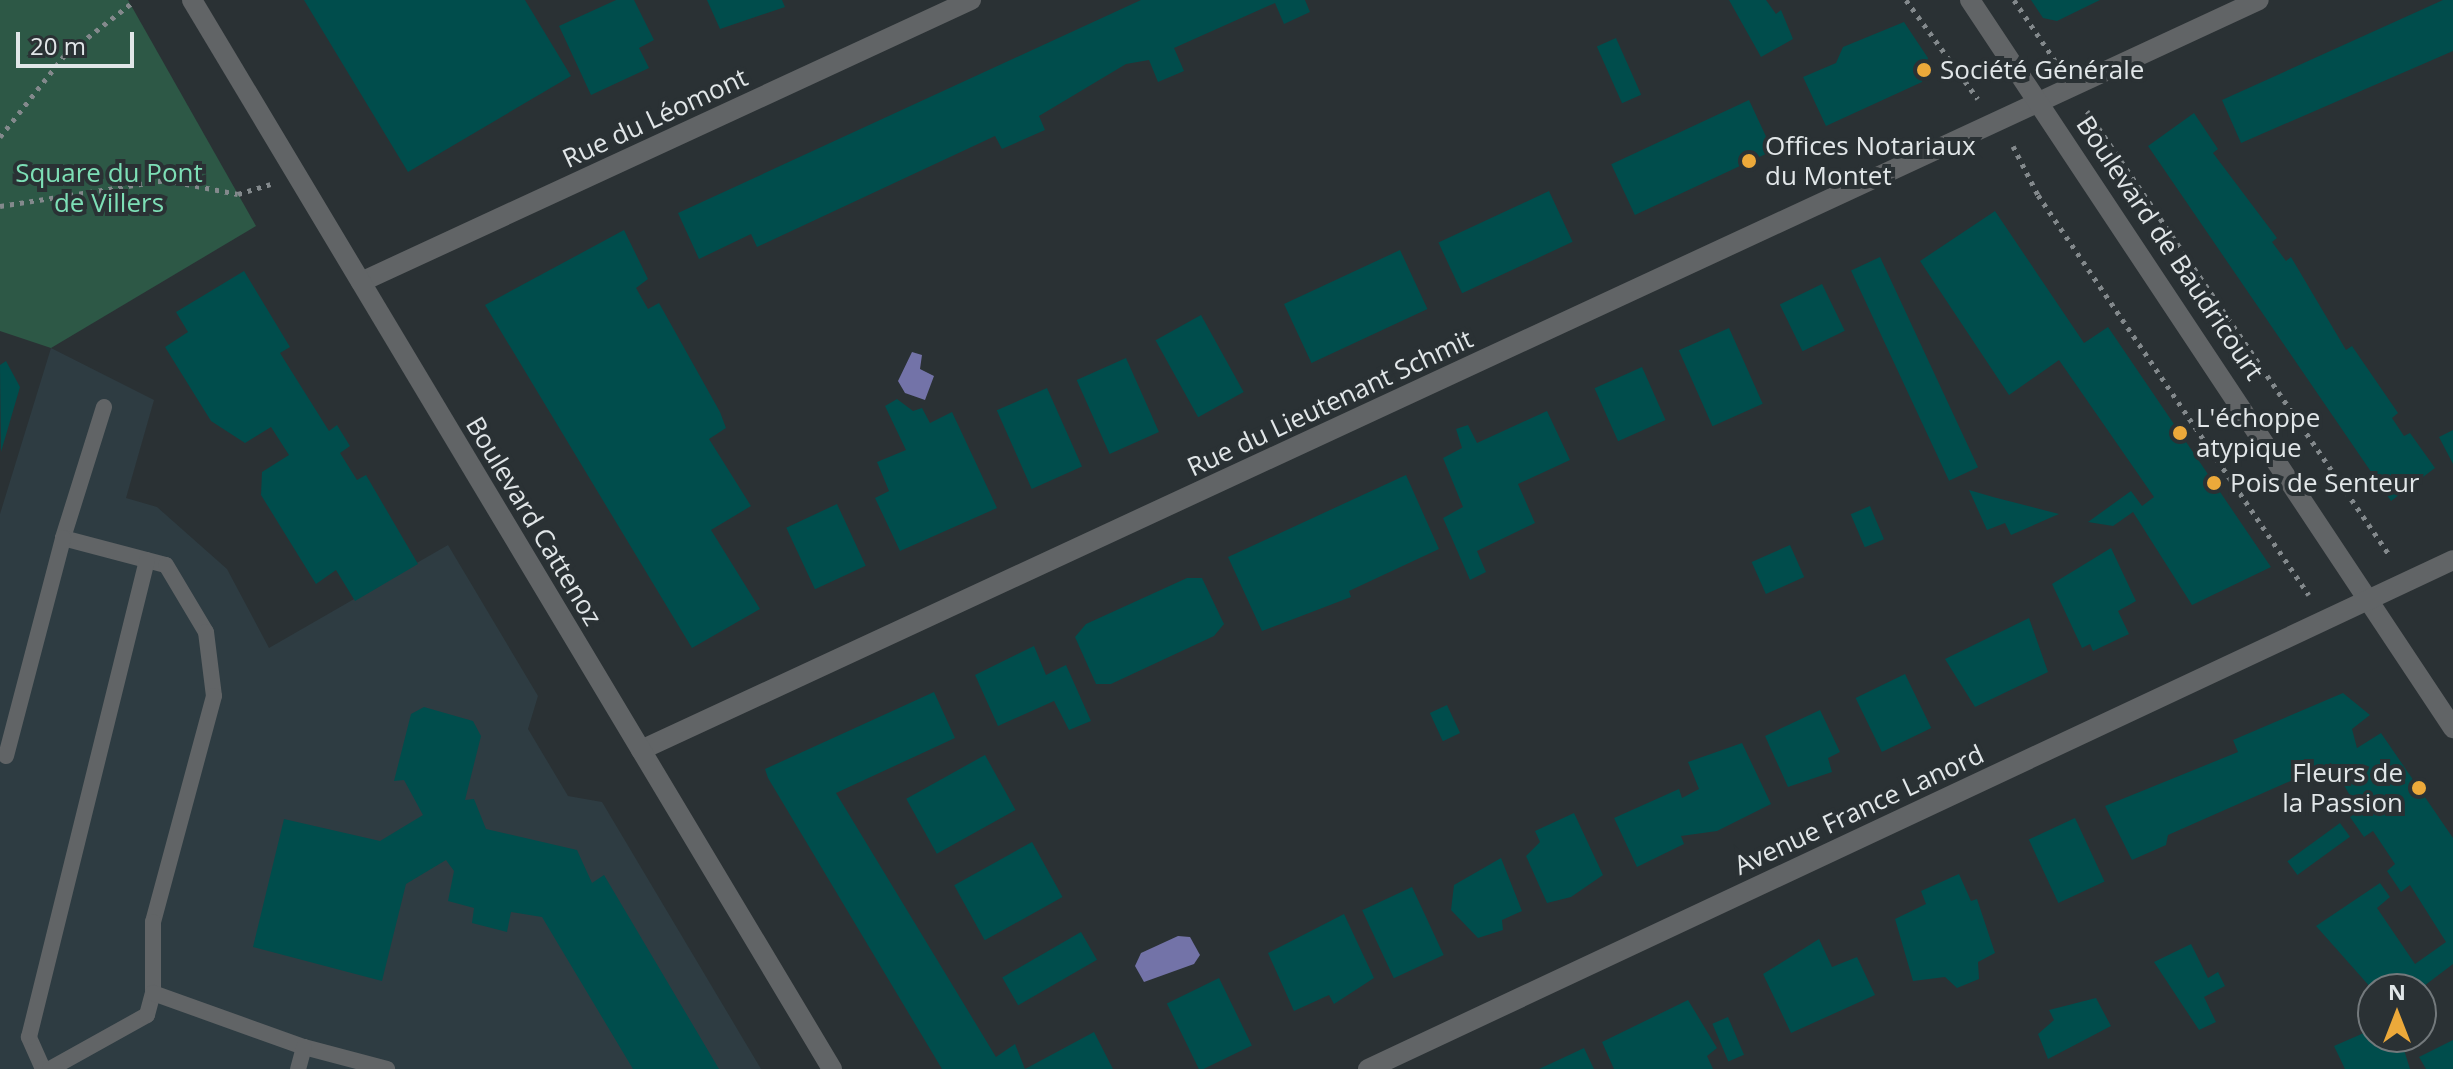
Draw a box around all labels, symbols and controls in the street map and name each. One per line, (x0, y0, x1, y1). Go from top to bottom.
scale bar (20, 16, 138, 66)
text: 20 m (30, 29, 86, 62)
place label: Société Générale (1940, 54, 2144, 86)
street label: Rue du Léomont (557, 61, 753, 175)
marker: Société Générale (1915, 61, 1933, 79)
street label: Boulevard de Baudricourt (2070, 110, 2270, 386)
place label: Offices Notariaux du Montet (1765, 130, 1976, 192)
marker: Offices Notariaux du Montet (1740, 152, 1758, 170)
park label: Square du Pont de Villers (15, 157, 203, 218)
street label: Rue du Lieutenant Schmit (1182, 323, 1478, 483)
place label: L'échoppe atypique (2196, 402, 2320, 464)
street label: Boulevard Cattenoz (459, 411, 609, 631)
marker: L'échoppe atypique (2171, 424, 2189, 442)
place label: Pois de Senteur (2230, 467, 2419, 499)
marker: Pois de Senteur (2205, 474, 2223, 492)
street label: Avenue France Lanord (1729, 738, 1989, 882)
place label: Fleurs de la Passion (2282, 757, 2403, 818)
marker: Fleurs de la Passion (2410, 779, 2428, 797)
north arrow (2357, 973, 2437, 1053)
text: N (2388, 976, 2406, 1006)

